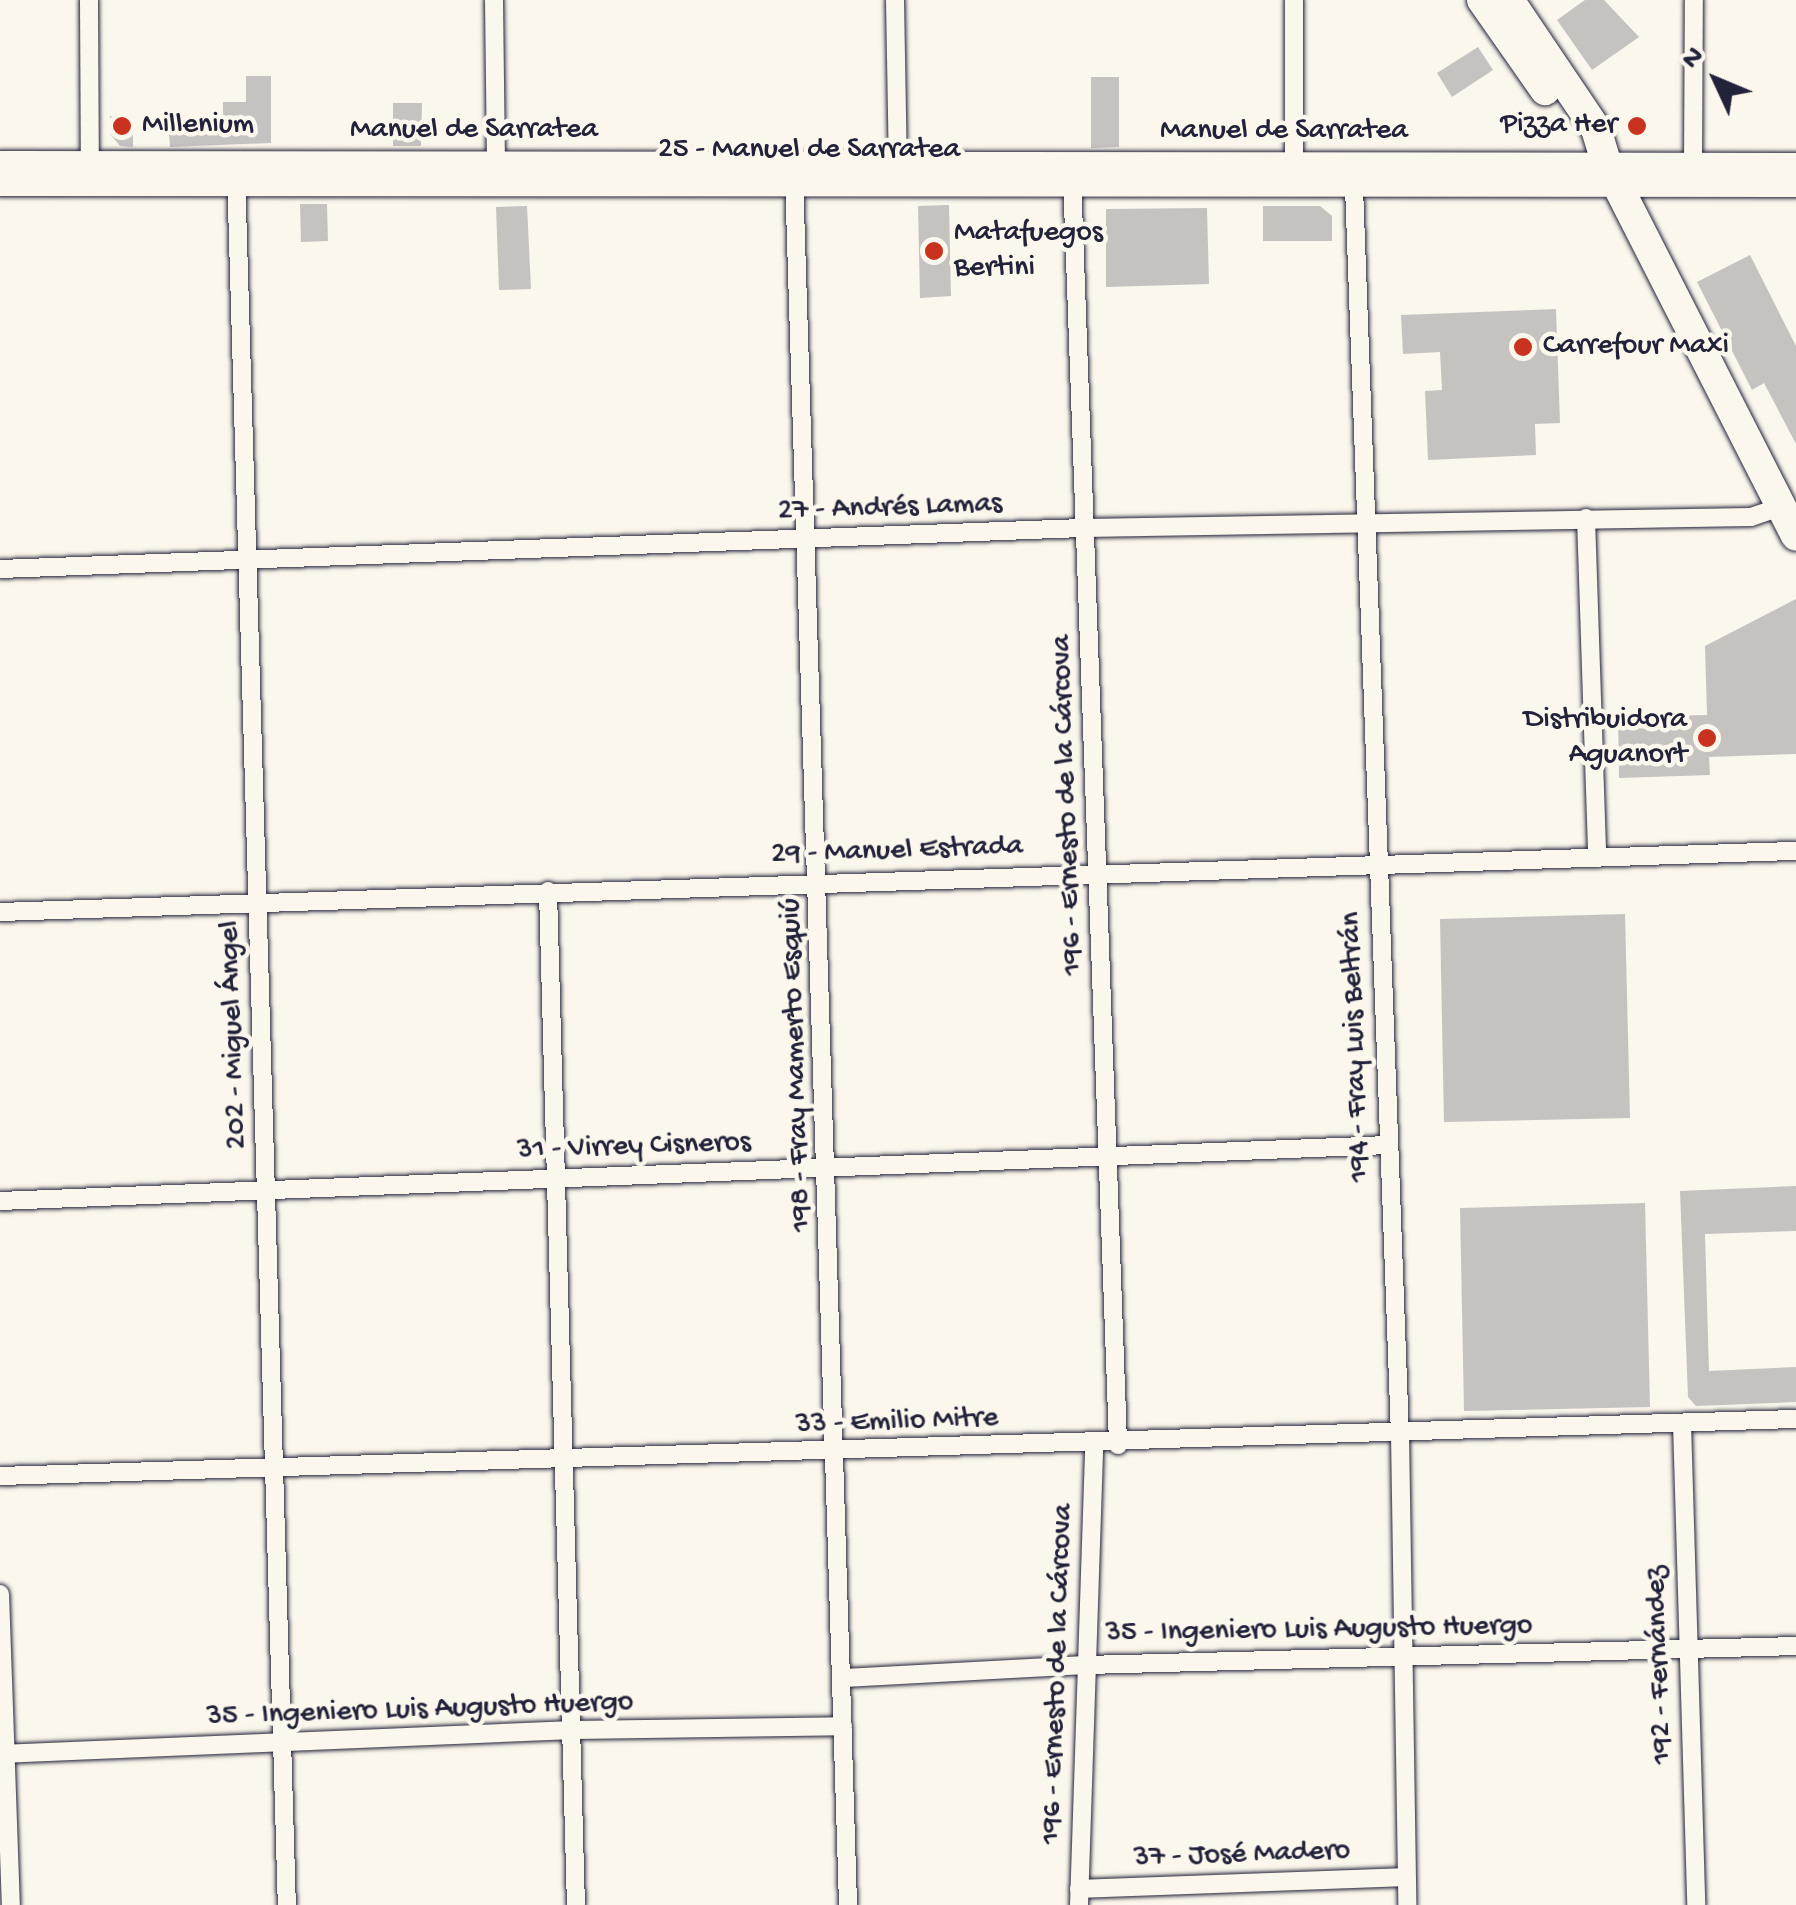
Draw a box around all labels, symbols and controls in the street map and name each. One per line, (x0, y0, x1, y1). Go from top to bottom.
north arrow (1666, 30, 1766, 130)
text: N (1676, 41, 1712, 77)
place label: Millenium (142, 108, 254, 144)
place label: Pizza Her (1501, 108, 1617, 144)
street label: Manuel de Sarratea (350, 113, 598, 149)
street label: Manuel de Sarratea (1160, 114, 1408, 150)
marker: Millenium (111, 115, 133, 137)
marker: Pizza Her (1626, 115, 1648, 137)
street label: 25 - Manuel de Sarratea (658, 133, 960, 169)
place label: Matafuegos Bertini (954, 216, 1103, 286)
marker: Matafuegos Bertini (923, 240, 945, 262)
place label: Carrefour Maxi (1543, 329, 1729, 365)
marker: Carrefour Maxi (1512, 336, 1534, 358)
street label: 27 - Andrés Lamas (777, 487, 1003, 531)
street label: 196 - Ernesto de la Cárcova (1045, 634, 1093, 976)
place label: Distribuidora Aguanort (1524, 703, 1687, 774)
marker: Distribuidora Aguanort (1696, 727, 1718, 749)
street label: 29 - Manuel Estrada (771, 830, 1023, 874)
street label: 198 - Fray Mamerto Esquiú (774, 898, 822, 1232)
street label: 194 - Fray Luis Beltrán (1334, 911, 1380, 1183)
street label: 202 - Miguel Ángel (213, 920, 257, 1150)
street label: 31 - Virrey Cisneros (517, 1126, 751, 1170)
street label: 33 - Emilio Mitre (795, 1401, 999, 1445)
street label: 196 - Ernesto de la Cárcova (1035, 1503, 1083, 1845)
street label: 192 - Fernández (1640, 1565, 1682, 1765)
street label: 35 - Ingeniero Luis Augusto Huergo (1105, 1609, 1533, 1653)
street label: 35 - Ingeniero Luis Augusto Huergo (206, 1686, 634, 1736)
street label: 37 - José Madero (1133, 1834, 1351, 1878)

